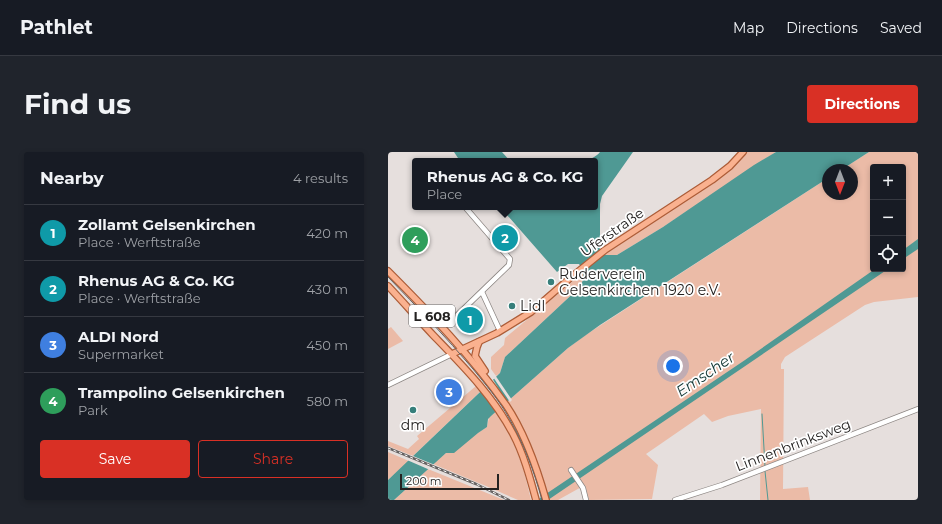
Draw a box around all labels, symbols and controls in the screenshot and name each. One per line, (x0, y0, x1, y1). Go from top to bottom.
text: Pathlet (20, 16, 93, 39)
text: Map (733, 19, 764, 37)
text: Directions (786, 19, 858, 37)
text: Saved (880, 19, 922, 37)
button: Directions (807, 85, 918, 123)
text: Find us (24, 87, 131, 121)
popup (412, 158, 598, 210)
north arrow (822, 164, 858, 200)
map controls (870, 164, 906, 272)
button: + (870, 164, 906, 200)
text: Rhenus AG & Co. KG (427, 167, 583, 186)
text: Nearby (40, 168, 104, 188)
text: 4 results (293, 170, 348, 186)
text: Place (427, 186, 462, 202)
button: − (870, 200, 906, 236)
street label: Uferstraße (577, 204, 647, 260)
text: Zollamt Gelsenkirchen (78, 215, 256, 234)
pin: 2 (492, 223, 518, 253)
text: 1 (50, 225, 56, 241)
text: 420 m (306, 225, 348, 241)
pin: 4 (402, 225, 428, 255)
text: Place · Werftstraße (78, 234, 201, 250)
button: locate (870, 236, 906, 272)
place label: Ruderverein Gelsenkirchen 1920 e.V. (559, 265, 721, 299)
text: Rhenus AG & Co. KG (78, 271, 235, 290)
marker: Ruderverein Gelsenkirchen 1920 e.V. (546, 277, 556, 287)
text: 2 (49, 281, 57, 297)
text: 430 m (306, 281, 348, 297)
text: Place · Werftstraße (78, 290, 201, 306)
place label: Lidl (520, 297, 545, 315)
marker: Lidl (507, 301, 517, 311)
road number: L 608 (409, 305, 455, 327)
pin: 1 (457, 305, 483, 335)
text: ALDI Nord (78, 327, 159, 346)
text: 3 (49, 337, 57, 353)
text: 450 m (306, 337, 348, 353)
text: Supermarket (78, 346, 164, 362)
water label: Emscher (672, 347, 739, 401)
your location (663, 356, 683, 376)
pin: 3 (436, 377, 462, 407)
text: Trampolino Gelsenkirchen (78, 383, 285, 402)
text: 4 (49, 393, 57, 409)
text: 580 m (307, 393, 348, 409)
text: Park (78, 402, 108, 418)
marker: dm (408, 405, 418, 415)
street label: Linnenbrinksweg (733, 415, 853, 475)
place label: dm (401, 416, 425, 434)
button: Save (40, 440, 190, 478)
button: Share (198, 440, 348, 478)
scale bar (400, 472, 499, 491)
text: 200 m (406, 474, 441, 488)

